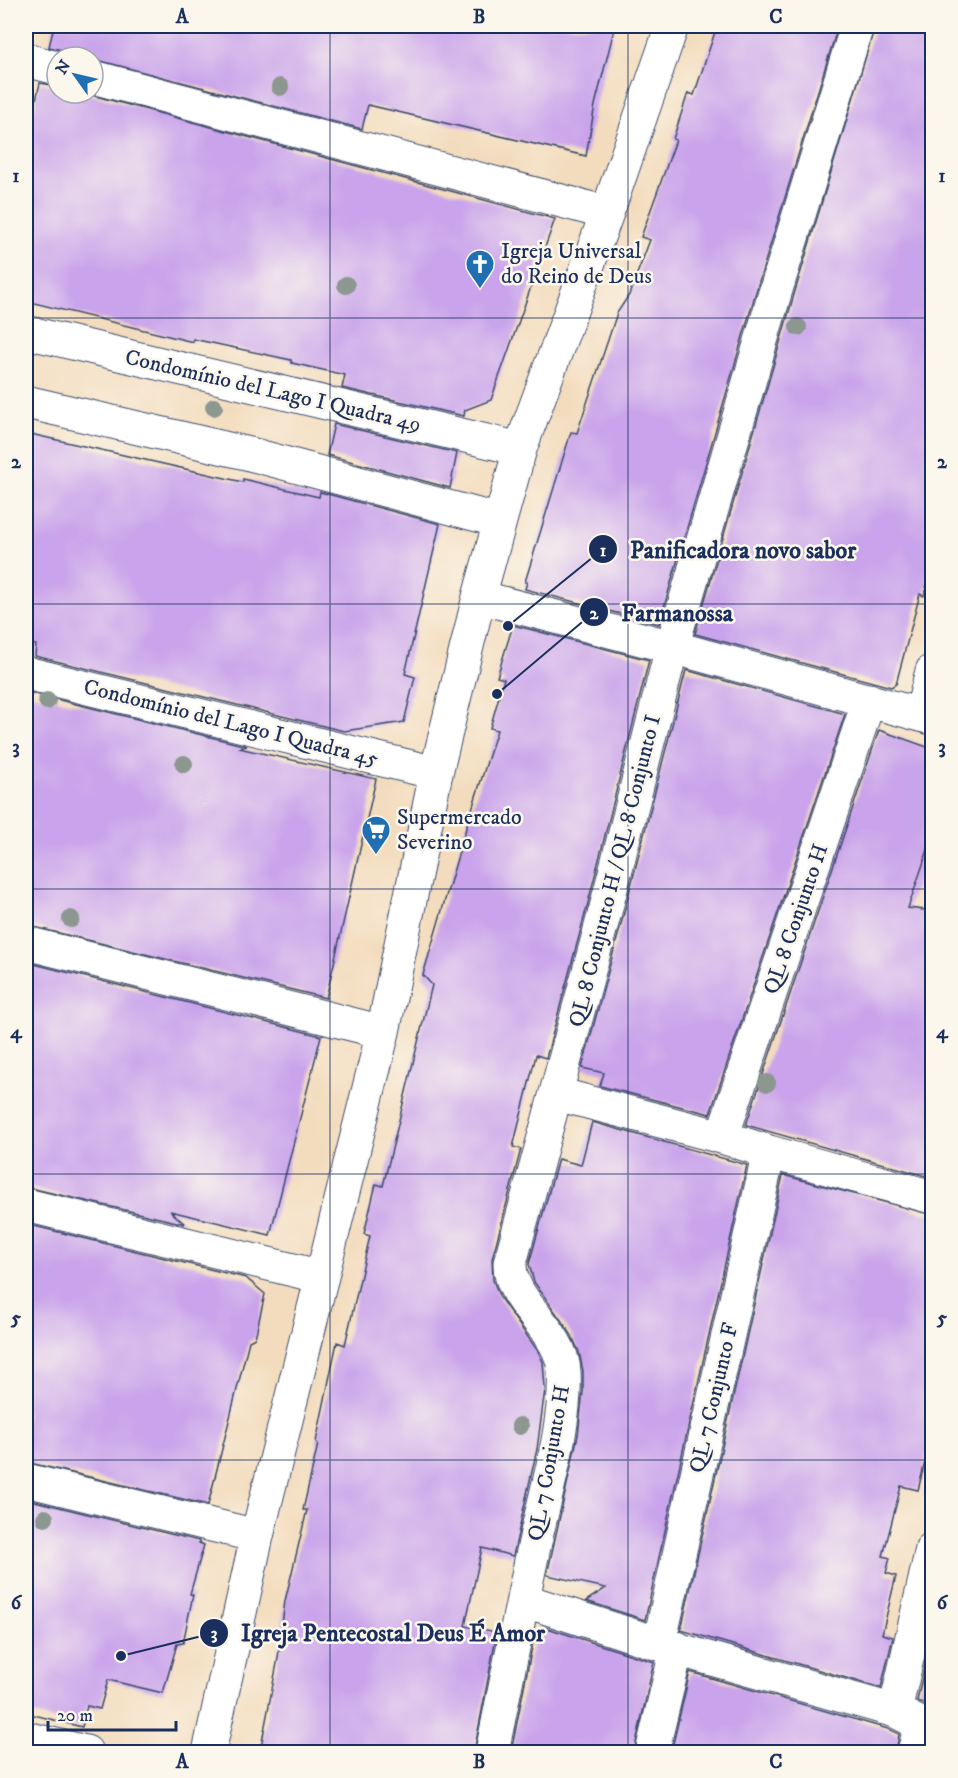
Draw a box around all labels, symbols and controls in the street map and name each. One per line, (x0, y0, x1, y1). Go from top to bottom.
text: A (175, 5, 190, 30)
text: B (473, 5, 485, 30)
text: C (769, 5, 783, 30)
north arrow (45, 45, 105, 105)
text: N (51, 56, 75, 78)
text: 1 (12, 164, 20, 189)
text: 1 (938, 164, 946, 189)
place label: Igreja Universal do Reino de Deus (501, 238, 652, 290)
church icon: Igreja Universal do Reino de Deus (464, 248, 496, 290)
street label: Condomínio del Lago I Quadra 49 (122, 344, 424, 438)
text: 2 (11, 450, 22, 475)
text: 2 (937, 450, 948, 475)
callout: Panificadora novo sabor (588, 528, 868, 570)
text: Panificadora novo sabor (630, 536, 857, 566)
text: 1 (600, 540, 607, 562)
callout: Farmanossa (579, 591, 745, 633)
text: Farmanossa (621, 599, 734, 629)
text: 2 (590, 603, 600, 625)
street label: Condomínio del Lago I Quadra 45 (81, 673, 381, 773)
street label: QL 8 Conjunto H / QL 8 Conjunto I (563, 712, 667, 1030)
text: 3 (12, 735, 20, 760)
text: 3 (938, 735, 946, 760)
place label: Supermercado Severino (397, 804, 522, 856)
supermarket icon: Supermercado Severino (360, 814, 392, 856)
street label: QL 8 Conjunto H (758, 840, 834, 998)
text: 4 (10, 1020, 23, 1045)
text: 4 (936, 1020, 949, 1045)
text: 5 (10, 1306, 21, 1331)
text: 5 (936, 1306, 947, 1331)
street label: QL 7 Conjunto F (684, 1320, 744, 1476)
street label: QL 7 Conjunto H (522, 1383, 576, 1543)
text: 6 (11, 1591, 23, 1616)
text: 6 (937, 1591, 949, 1616)
callout: Igreja Pentecostal Deus É Amor (199, 1612, 557, 1654)
text: Igreja Pentecostal Deus É Amor (241, 1618, 546, 1649)
text: 3 (211, 1623, 218, 1645)
scale bar (48, 1694, 176, 1732)
text: 20 m (57, 1705, 93, 1727)
text: A (175, 1750, 190, 1775)
text: B (473, 1750, 485, 1775)
text: C (769, 1750, 783, 1775)

